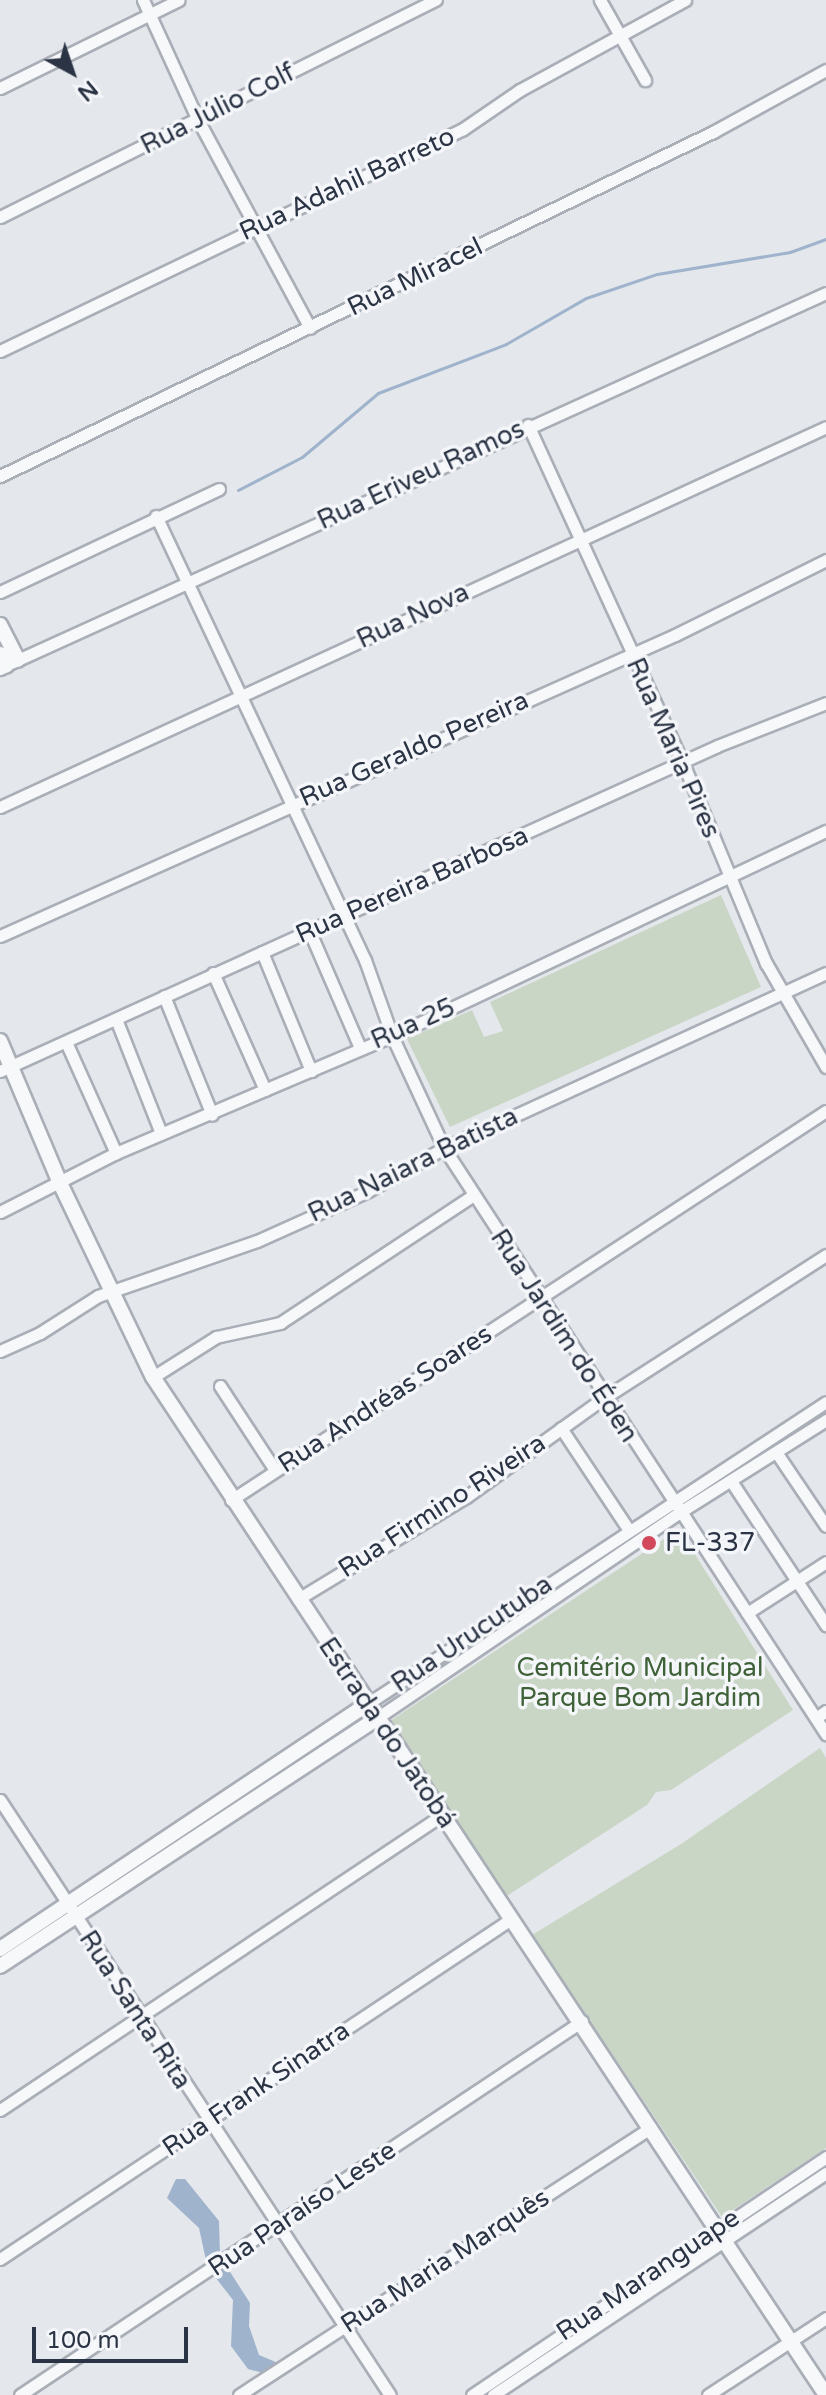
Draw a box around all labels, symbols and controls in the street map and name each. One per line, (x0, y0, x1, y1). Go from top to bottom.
north arrow (32, 32, 112, 112)
street label: Rua Júlio Colf (136, 57, 300, 161)
text: N (72, 75, 103, 106)
street label: Rua Adahil Barreto (234, 120, 460, 248)
street label: Rua Miracel (342, 231, 488, 323)
street label: Rua Eriveu Ramos (313, 413, 529, 537)
street label: Rua Nova (352, 576, 474, 656)
street label: Rua Maria Pires (619, 653, 727, 843)
street label: Rua Geraldo Pereira (295, 684, 533, 814)
street label: Rua Pereira Barbosa (291, 820, 533, 950)
street label: Rua 25 (366, 992, 460, 1056)
street label: Rua Naiara Batista (303, 1101, 523, 1229)
street label: Rua Jardim do Éden (483, 1224, 645, 1448)
street label: Rua Andréas Soares (272, 1318, 498, 1480)
street label: Rua Firmino Riveira (333, 1427, 551, 1585)
place label: FL-337 (665, 1527, 755, 1559)
marker: FL-337 (640, 1534, 658, 1552)
street label: Rua Urucutuba (386, 1569, 558, 1699)
street label: Estrada do Jatobá (312, 1632, 462, 1834)
park label: Cemitério Municipal Parque Bom Jardim (517, 1652, 763, 1714)
street label: Rua Santa Rita (72, 1925, 198, 2095)
street label: Rua Frank Sinatra (156, 2015, 356, 2163)
street label: Rua Paraíso Leste (202, 2135, 402, 2283)
street label: Rua Maria Marquês (335, 2182, 555, 2340)
street label: Rua Maranguape (551, 2202, 745, 2348)
scale bar (36, 2311, 192, 2361)
text: 100 m (46, 2326, 120, 2355)

